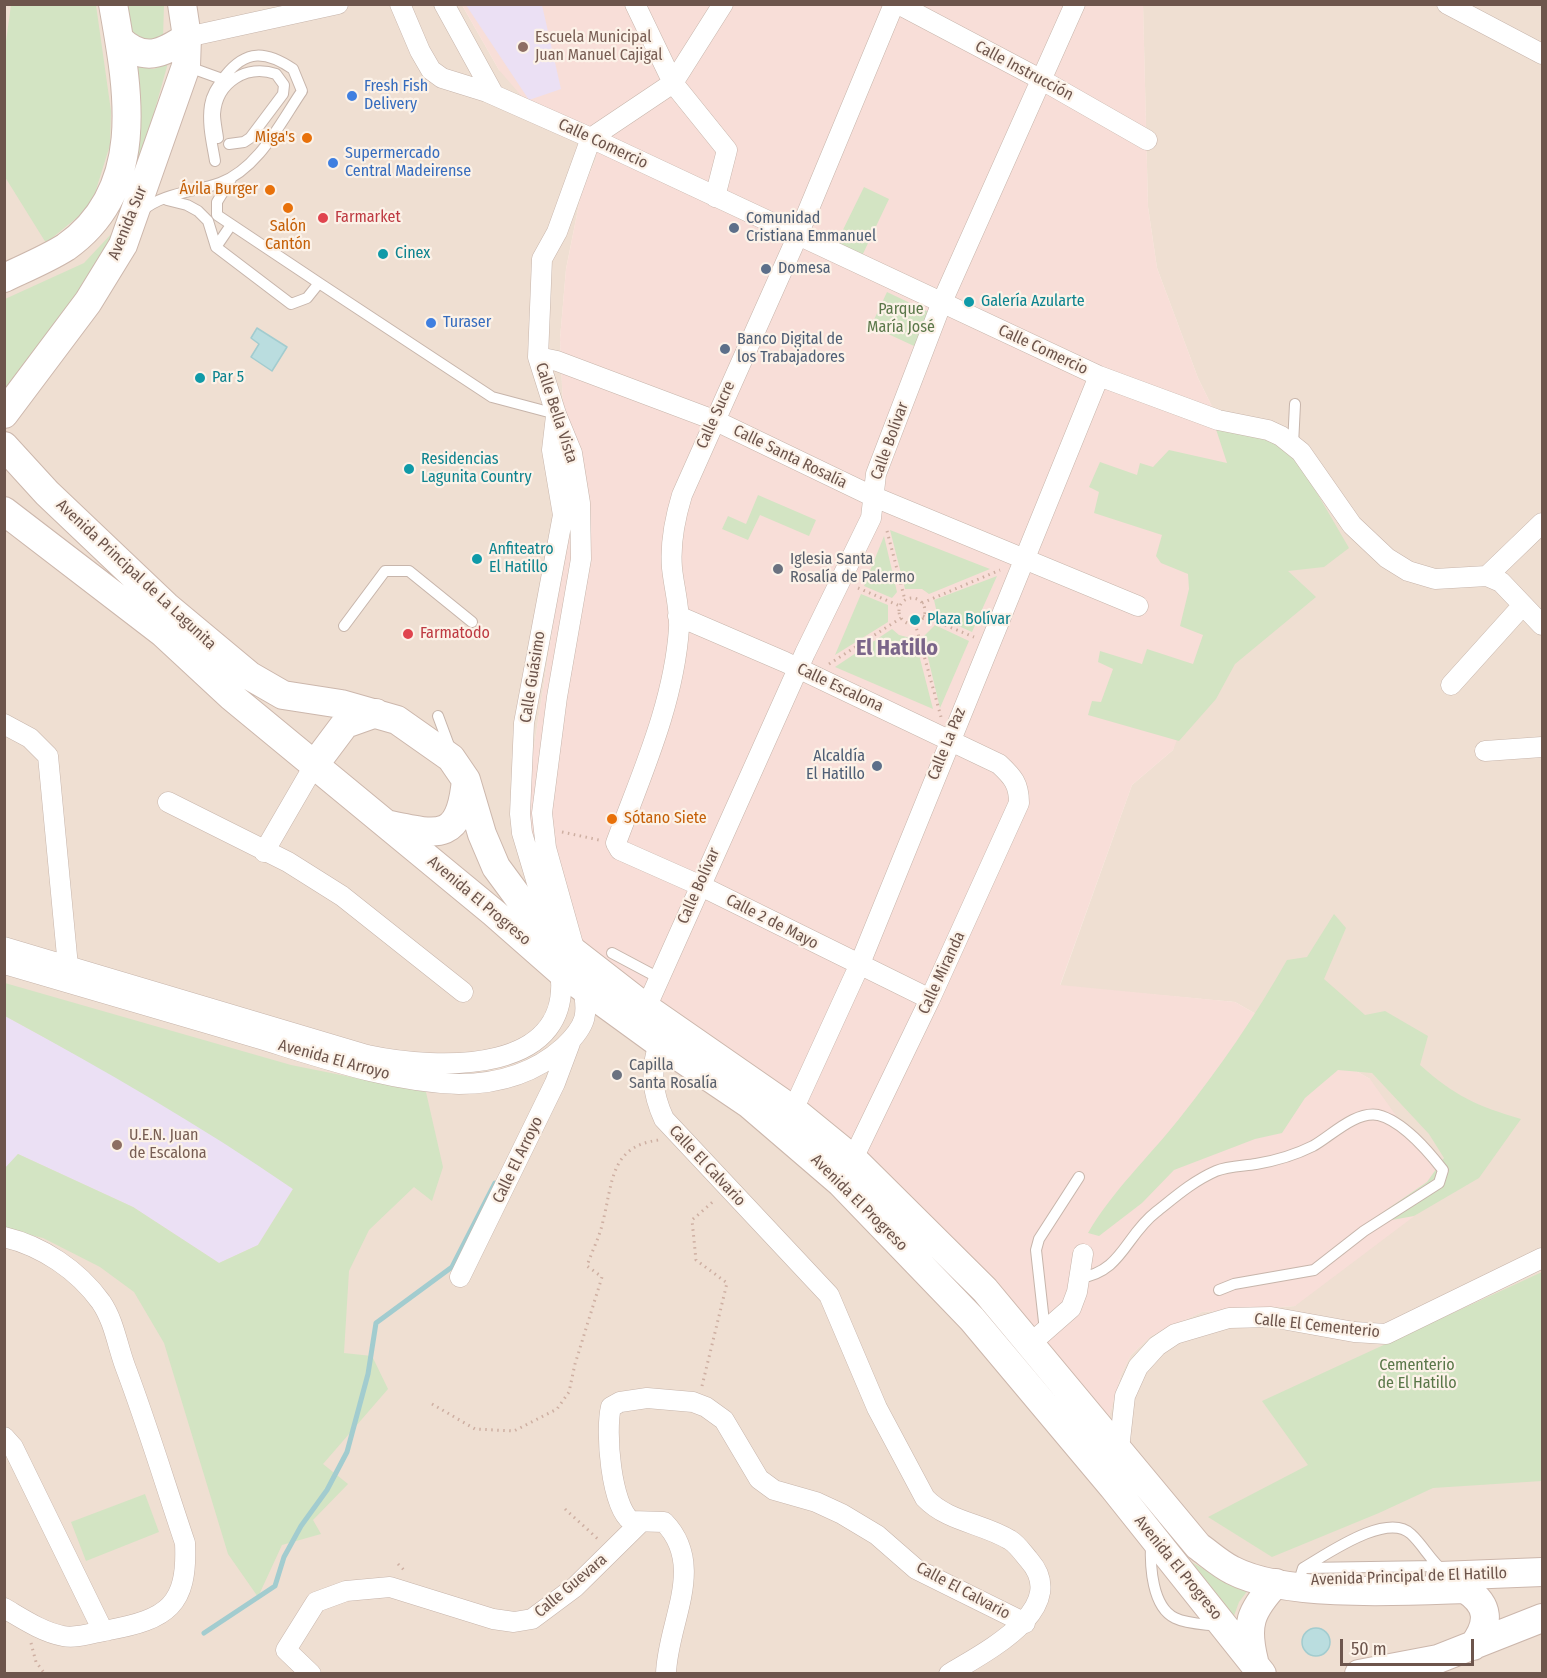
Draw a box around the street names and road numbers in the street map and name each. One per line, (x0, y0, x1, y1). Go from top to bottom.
street label: Calle Instrucción (972, 37, 1076, 105)
street label: Calle Comercio (555, 115, 651, 173)
street label: Avenida Sur (105, 183, 151, 263)
street label: Calle Comercio (995, 321, 1091, 379)
street label: Calle Bella Vista (531, 360, 581, 466)
street label: Calle Sucre (693, 378, 739, 452)
street label: Calle Bolívar (867, 399, 913, 483)
street label: Calle Santa Rosalía (730, 421, 850, 493)
street label: Avenida Principal de La Lagunita (52, 496, 220, 654)
street label: Calle Guásimo (516, 630, 550, 724)
street label: Calle Escalona (794, 660, 886, 716)
street label: Calle La Paz (924, 705, 970, 783)
street label: Calle Bolívar (674, 845, 724, 927)
street label: Avenida El Progreso (423, 852, 535, 950)
street label: Calle 2 de Mayo (723, 890, 821, 954)
street label: Calle Miranda (915, 929, 969, 1017)
street label: Avenida El Arroyo (276, 1036, 392, 1084)
street label: Calle El Arroyo (489, 1114, 547, 1206)
street label: Calle El Calvario (665, 1122, 749, 1210)
street label: Avenida El Progreso (807, 1151, 911, 1255)
street label: Calle El Cementerio (1253, 1310, 1381, 1342)
street label: Avenida El Progreso (1130, 1512, 1226, 1624)
street label: Calle Guevara (531, 1550, 611, 1622)
street label: Calle El Calvario (913, 1558, 1013, 1624)
street label: Avenida Principal de El Hatillo (1311, 1564, 1507, 1590)

